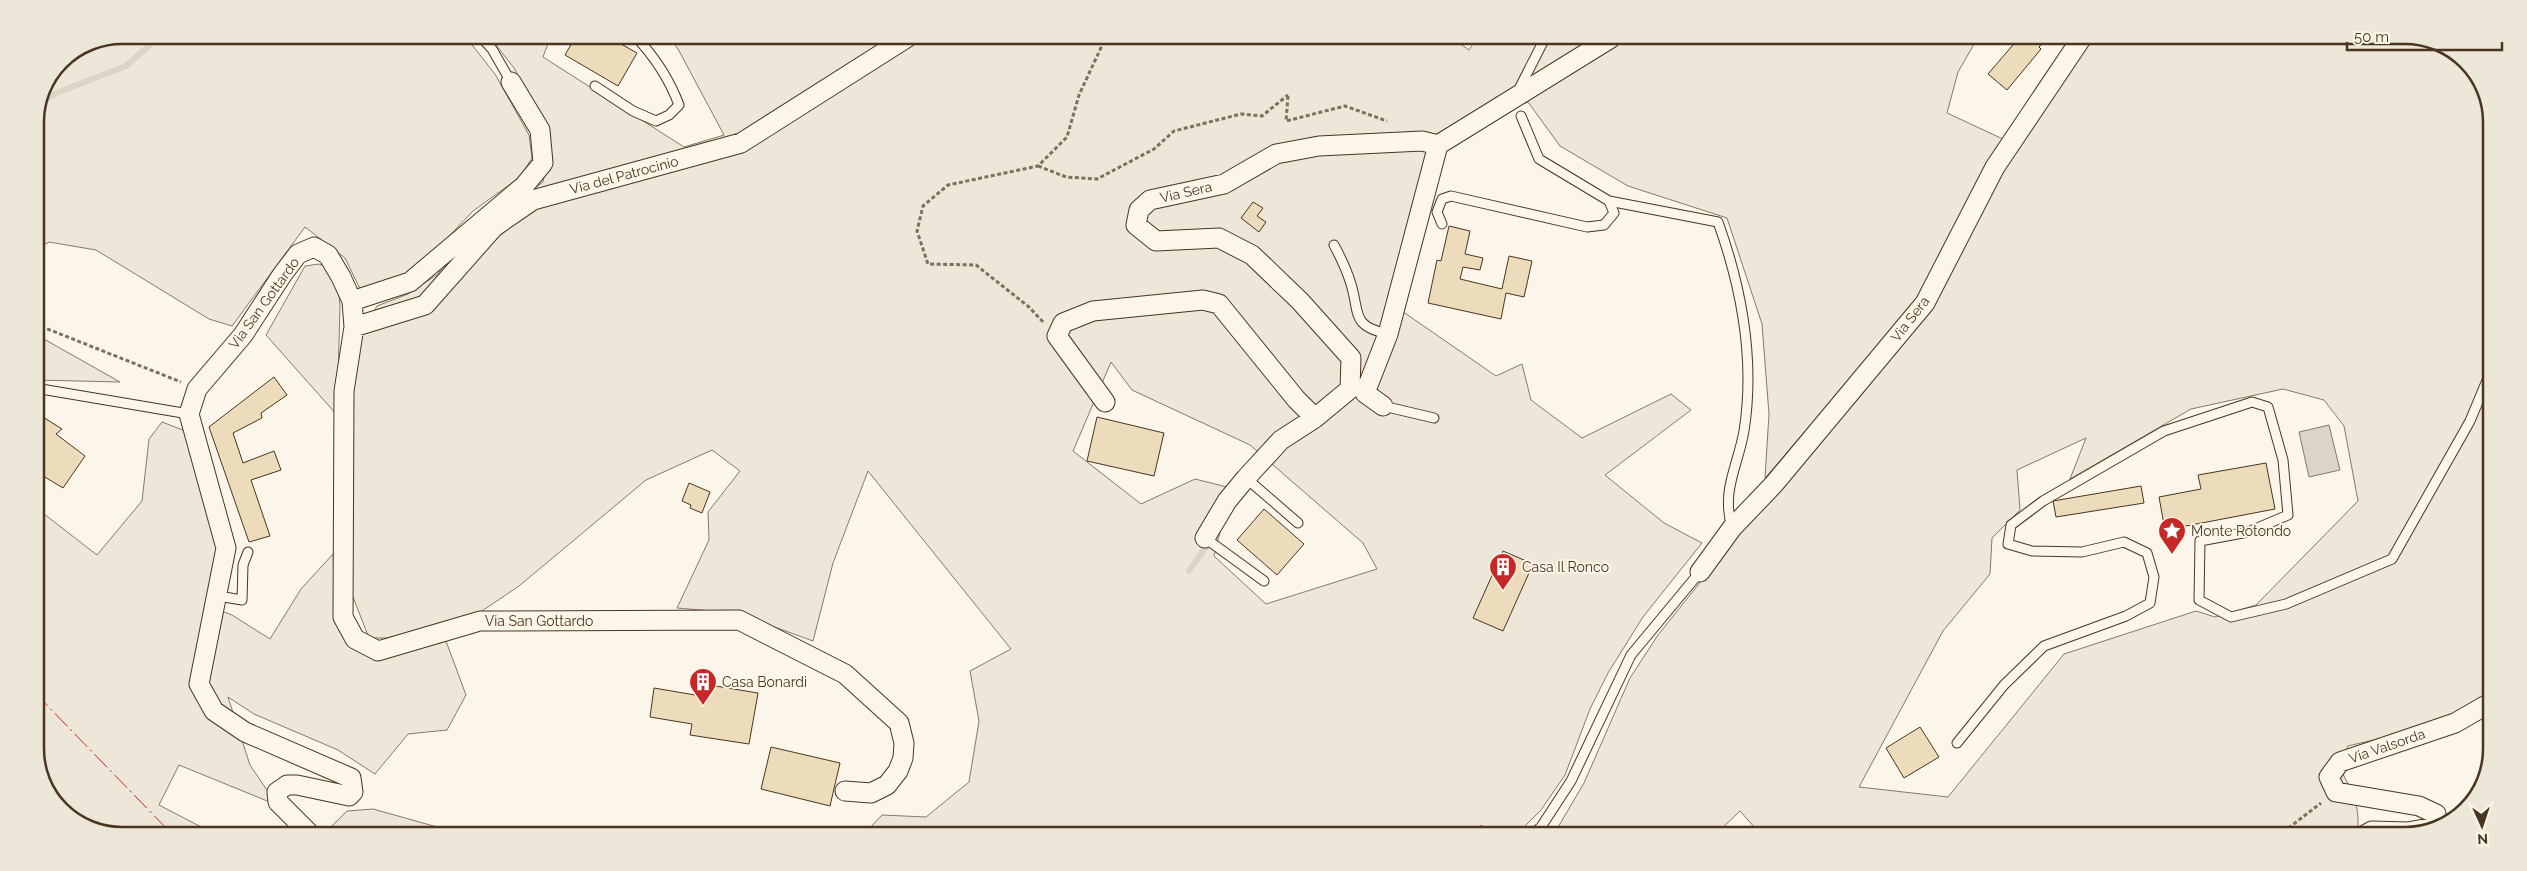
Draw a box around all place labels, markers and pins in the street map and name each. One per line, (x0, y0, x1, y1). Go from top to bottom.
place icon: Monte Rotondo (2157, 516, 2187, 555)
place label: Monte Rotondo (2191, 523, 2291, 539)
building icon: Casa Il Ronco (1488, 552, 1518, 591)
place label: Casa Il Ronco (1522, 559, 1609, 575)
building icon: Casa Bonardi (688, 667, 718, 706)
place label: Casa Bonardi (722, 674, 807, 690)

